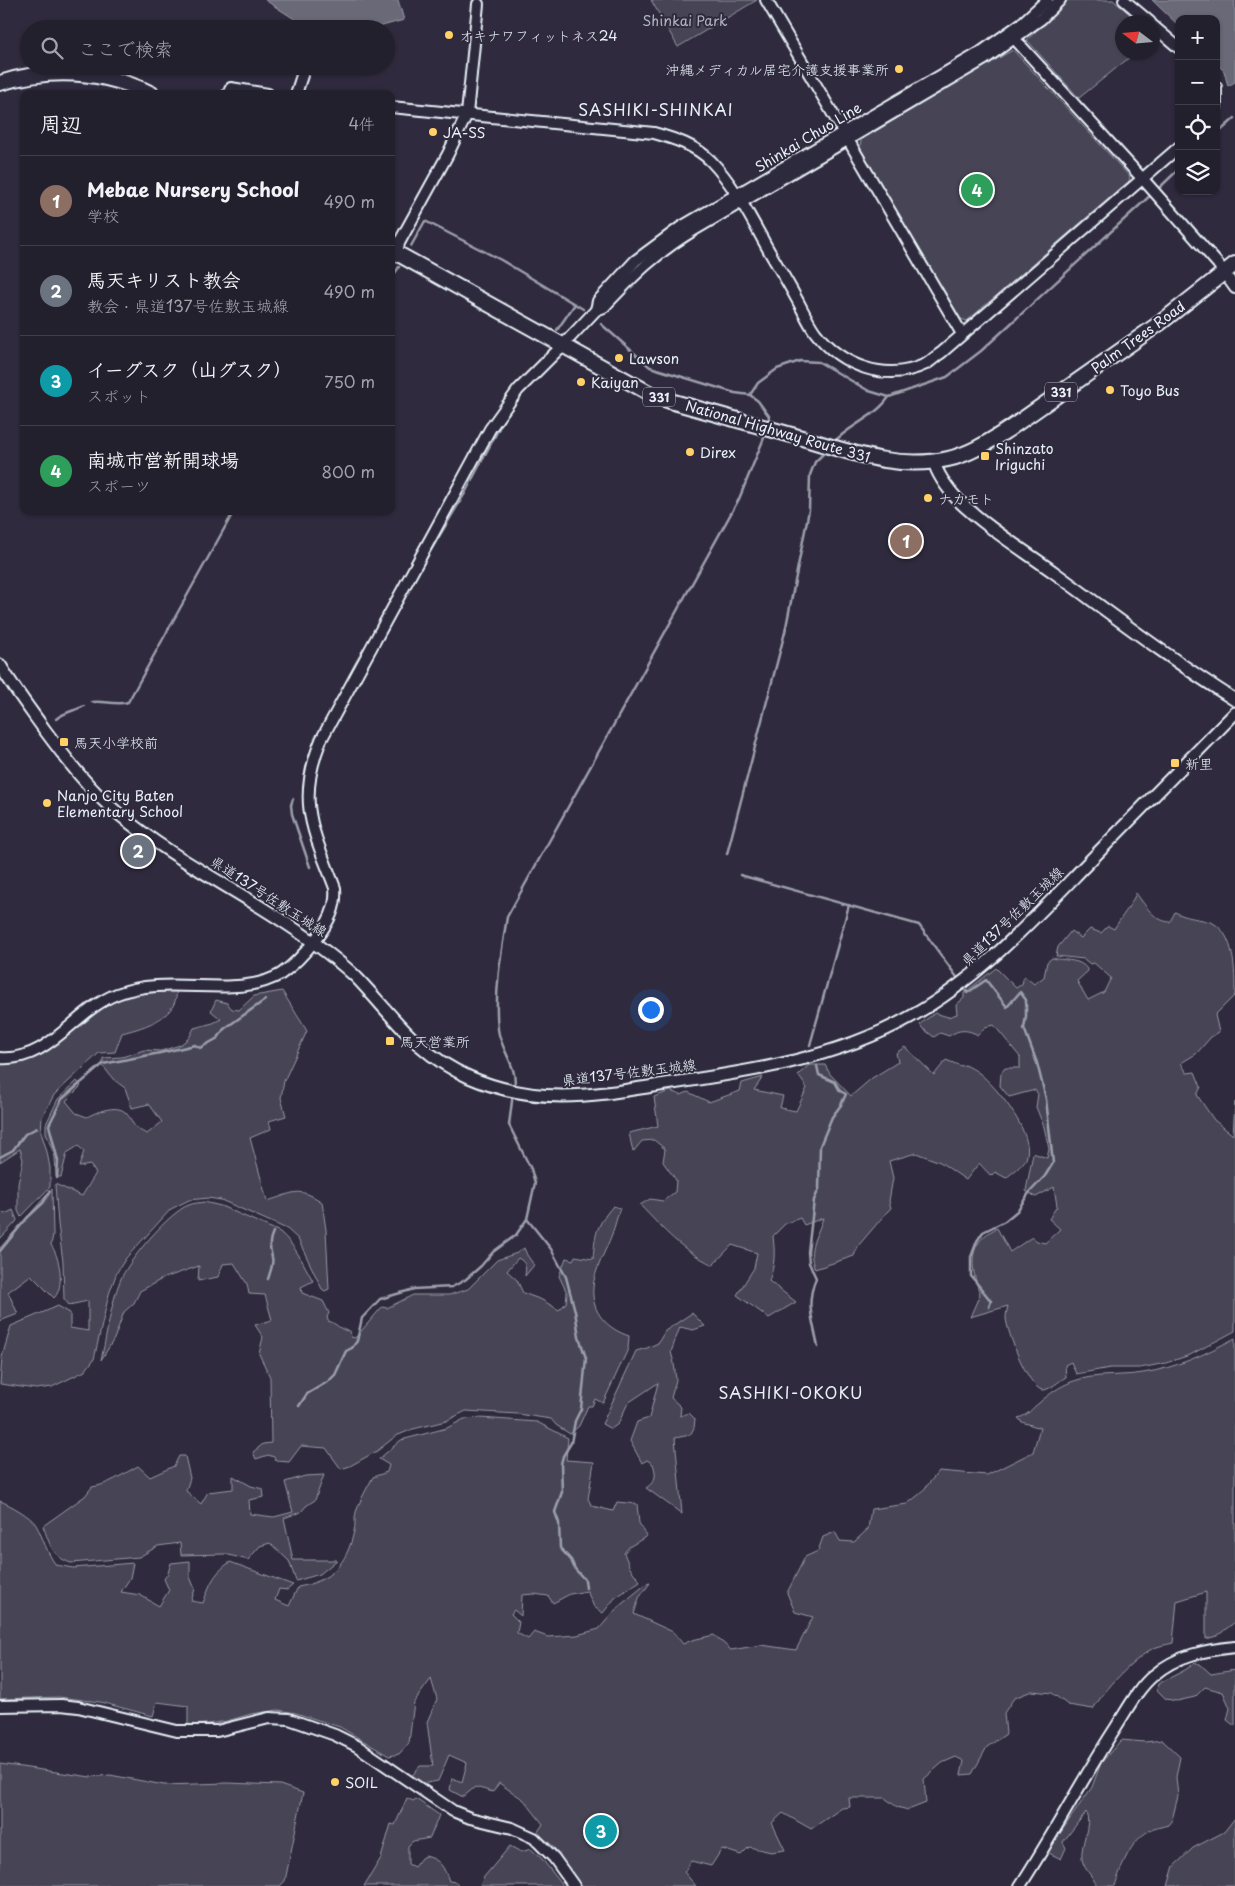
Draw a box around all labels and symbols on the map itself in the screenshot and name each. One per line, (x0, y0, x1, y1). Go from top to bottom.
park label: Shinkai Park (642, 10, 728, 31)
north arrow (1115, 15, 1160, 60)
place label: オキナワフィットネス24 (459, 25, 618, 46)
marker: オキナワフィットネス24 (443, 29, 455, 41)
place label: 沖縄メディカル居宅介護支援事業所 (666, 59, 889, 80)
marker: 沖縄メディカル居宅介護支援事業所 (893, 63, 905, 75)
district label: SASHIKI-SHINKAI (578, 97, 734, 121)
street label: Shinkai Chuo Line (751, 97, 865, 177)
place label: JA-SS (443, 122, 486, 143)
marker: JA-SS (427, 126, 439, 138)
pin: 4 (961, 171, 993, 209)
street label: Palm Trees Road (1087, 296, 1189, 378)
place label: Lawson (629, 348, 679, 369)
marker: Lawson (613, 352, 625, 364)
place label: Kaiyan (591, 372, 639, 393)
marker: Kaiyan (575, 376, 587, 388)
place label: Toyo Bus (1120, 380, 1179, 401)
road number: 331 (1045, 382, 1077, 402)
marker: Toyo Bus (1104, 384, 1116, 396)
road number: 331 (643, 388, 675, 407)
street label: National Highway Route 331 (683, 395, 873, 467)
place label: Shinzato Iriguchi (995, 438, 1054, 475)
place label: Direx (700, 442, 736, 463)
marker: Direx (684, 446, 696, 458)
marker: Shinzato Iriguchi (979, 450, 991, 462)
place label: ナカモト (938, 488, 994, 509)
marker: ナカモト (922, 492, 934, 504)
pin: 1 (890, 522, 922, 560)
place label: 馬天小学校前 (74, 732, 158, 753)
marker: 馬天小学校前 (58, 736, 70, 748)
place label: 新里 (1185, 753, 1213, 774)
marker: 新里 (1169, 757, 1181, 769)
place label: Nanjo City Baten Elementary School (57, 785, 183, 822)
marker: Nanjo City Baten Elementary School (41, 797, 53, 809)
pin: 2 (122, 832, 154, 870)
street label: 県道137号佐敷玉城線 (207, 850, 331, 942)
street label: 県道137号佐敷玉城線 (956, 861, 1068, 971)
your location (638, 997, 664, 1023)
place label: 馬天営業所 (400, 1031, 470, 1052)
marker: 馬天営業所 (384, 1035, 396, 1047)
street label: 県道137号佐敷玉城線 (561, 1053, 697, 1091)
district label: SASHIKI-OKOKU (718, 1380, 864, 1404)
place label: SOIL (345, 1772, 378, 1793)
marker: SOIL (329, 1776, 341, 1788)
pin: 3 (585, 1812, 617, 1850)

